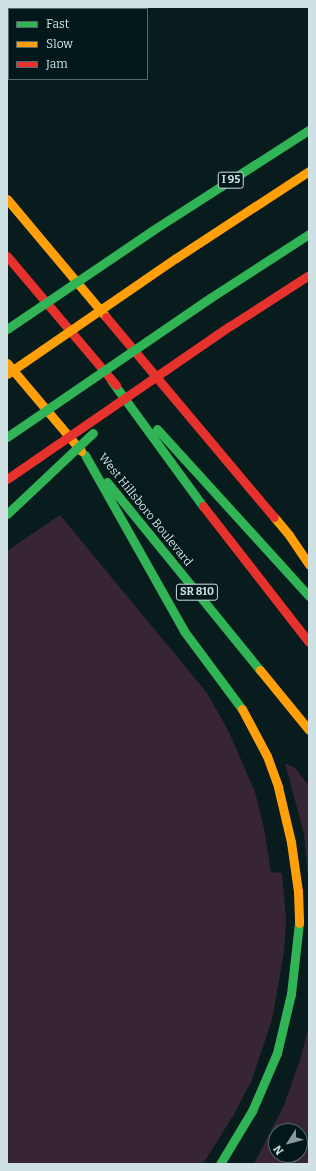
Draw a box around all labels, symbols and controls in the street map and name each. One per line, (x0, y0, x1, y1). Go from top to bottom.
legend (8, 8, 148, 80)
text: Fast (46, 17, 69, 31)
text: Slow (46, 37, 73, 51)
text: Jam (46, 57, 68, 71)
road number: I 95 (217, 171, 245, 189)
street label: West Hillsboro Boulevard (95, 451, 195, 569)
road number: SR 810 (175, 583, 219, 601)
north arrow (268, 1123, 308, 1163)
text: N (271, 1143, 286, 1157)

